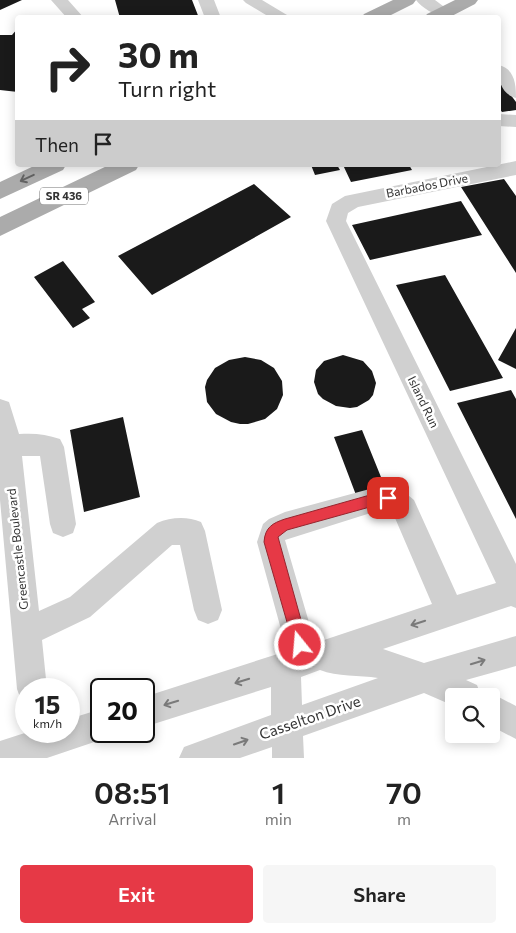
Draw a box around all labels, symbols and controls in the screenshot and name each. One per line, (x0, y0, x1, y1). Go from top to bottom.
text: 30 m (118, 32, 199, 75)
icon: right (35, 35, 100, 100)
text: Turn right (118, 75, 216, 102)
icon: arrive (89, 130, 117, 158)
text: Then (35, 133, 79, 156)
street label: Barbados Drive (385, 170, 469, 200)
one-way arrow (20, 174, 35, 183)
road number: SR 436 (40, 188, 88, 205)
street label: Island Run (405, 373, 442, 430)
pin (367, 477, 409, 519)
icon: arrive (374, 484, 402, 512)
street label: Greencastle Boulevard (4, 488, 30, 610)
position arrow (273, 618, 325, 670)
one-way arrow (411, 619, 427, 628)
one-way arrow (470, 656, 486, 666)
one-way arrow (235, 676, 251, 686)
speed limit sign: 20 (90, 678, 155, 743)
map controls (445, 688, 500, 743)
button: search (445, 688, 500, 743)
text: 15 (35, 689, 60, 719)
street label: Casselton Drive (257, 691, 363, 743)
one-way arrow (164, 699, 180, 708)
text: km/h (33, 716, 62, 730)
one-way arrow (233, 737, 248, 746)
text: 08:51 (94, 773, 171, 810)
text: 1 (272, 773, 285, 810)
text: 70 (386, 773, 422, 810)
text: Arrival (108, 809, 157, 828)
text: min (265, 809, 292, 828)
text: m (397, 809, 411, 828)
button: Exit (20, 865, 253, 923)
button: Share (263, 865, 496, 923)

